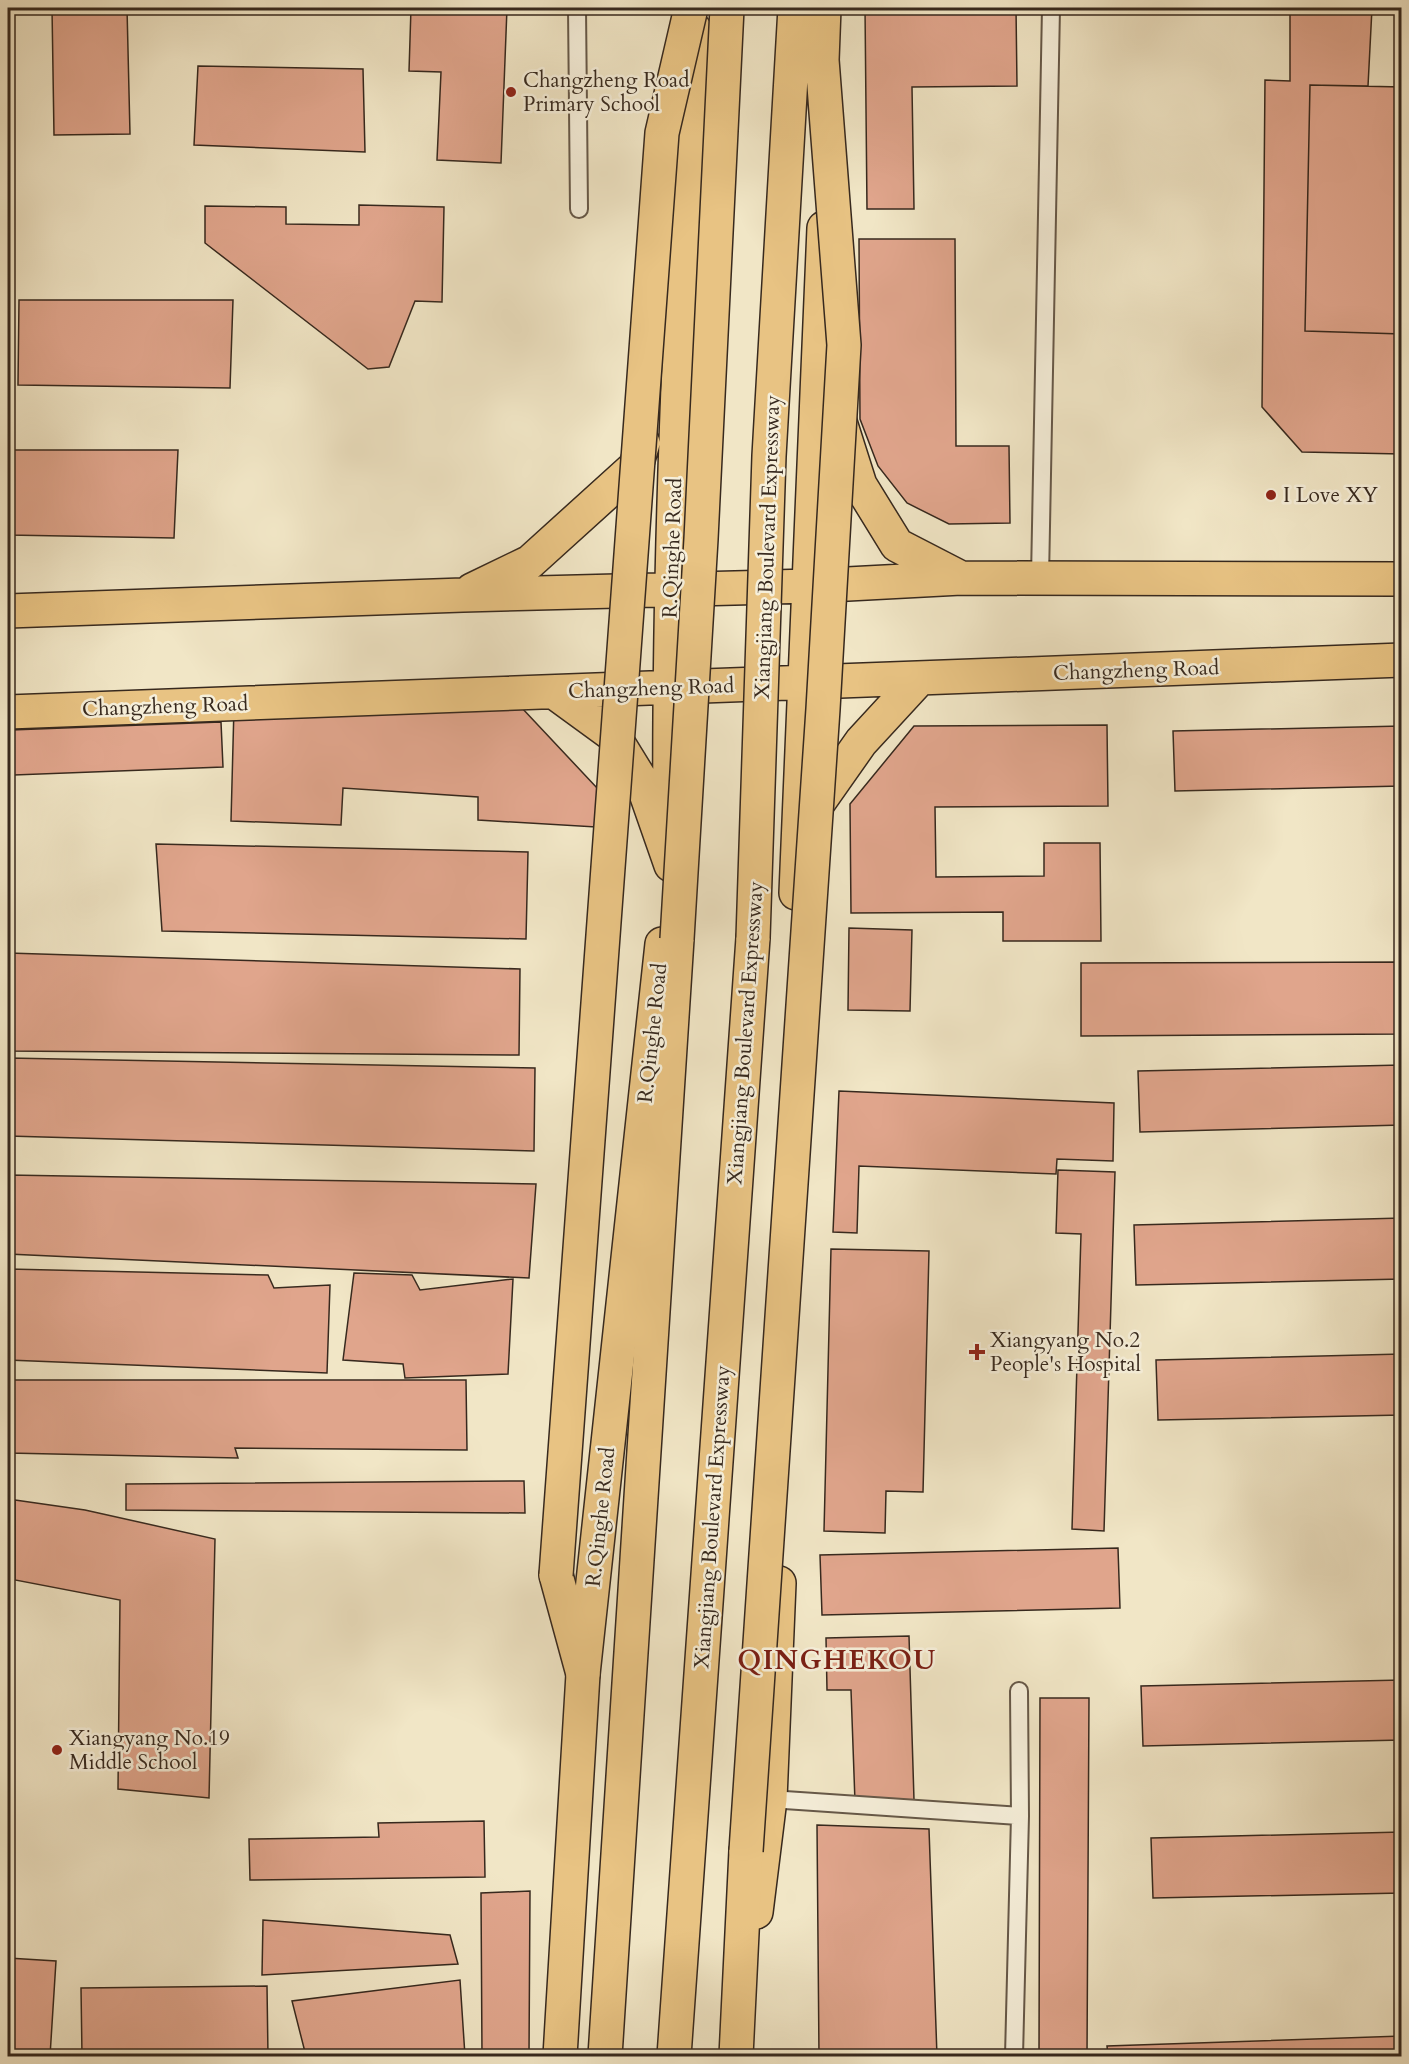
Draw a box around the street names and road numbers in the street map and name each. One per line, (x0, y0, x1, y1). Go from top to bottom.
street label: Xiangjiang Boulevard Expressway (748, 394, 787, 700)
street label: R.Qinghe Road (656, 477, 689, 619)
street label: Changzheng Road (1052, 653, 1220, 688)
street label: Changzheng Road (567, 671, 735, 706)
street label: Changzheng Road (81, 689, 249, 724)
street label: Xiangjiang Boulevard Expressway (720, 880, 771, 1186)
street label: R.Qinghe Road (631, 962, 674, 1104)
street label: Xiangjiang Boulevard Expressway (687, 1364, 738, 1670)
street label: R.Qinghe Road (579, 1446, 622, 1588)

